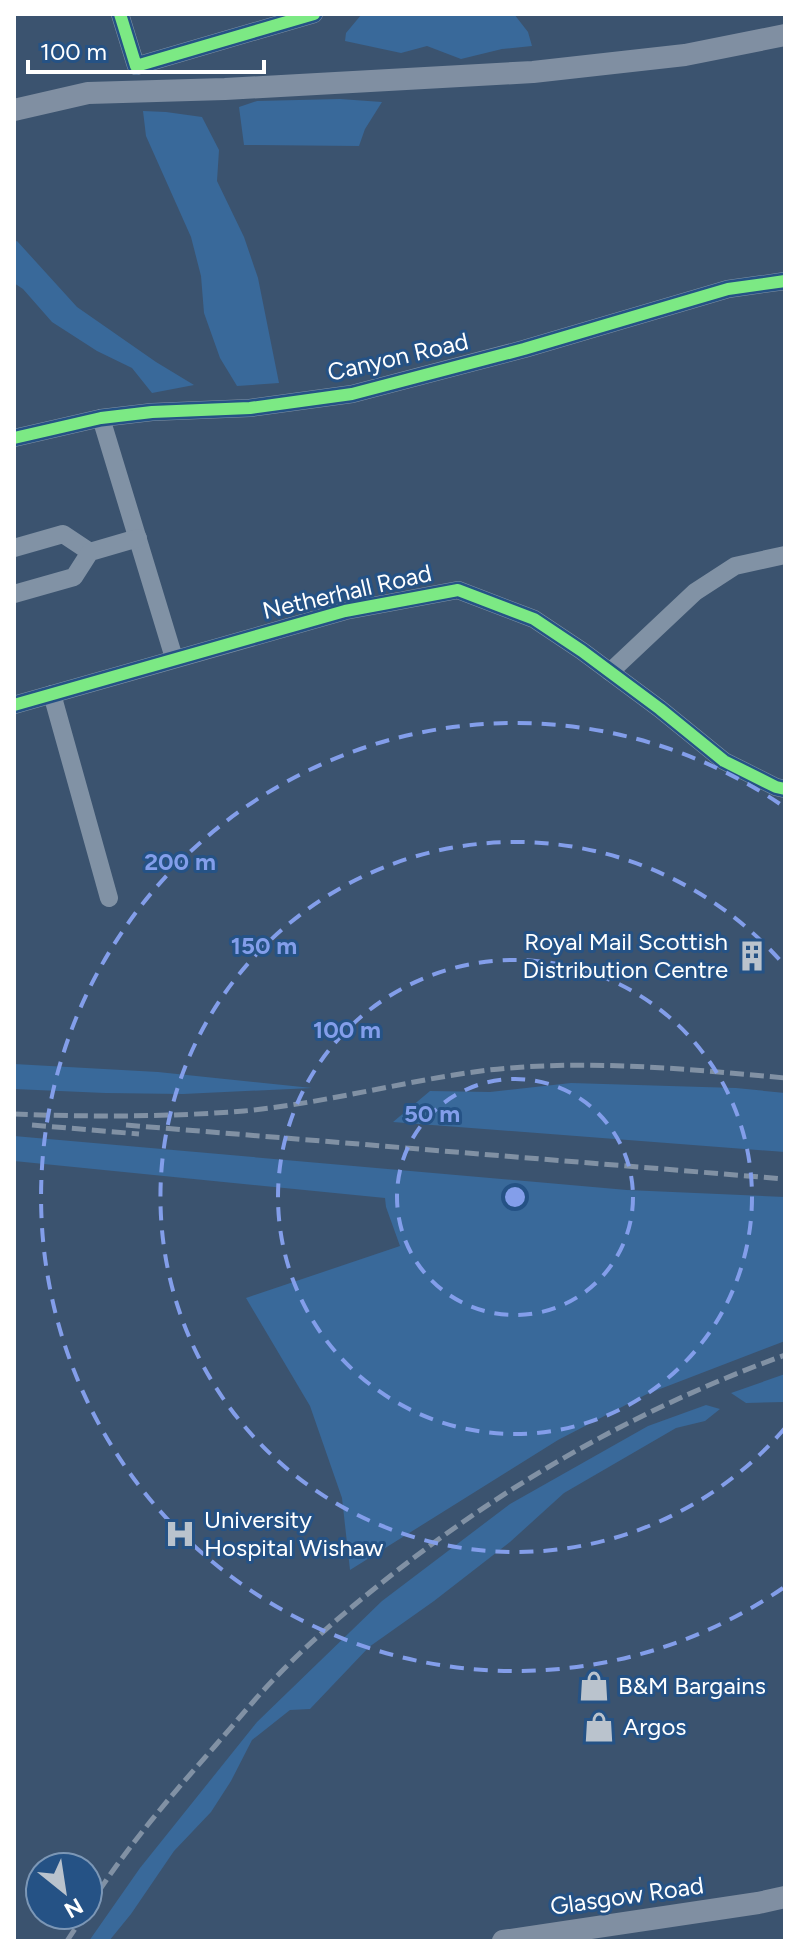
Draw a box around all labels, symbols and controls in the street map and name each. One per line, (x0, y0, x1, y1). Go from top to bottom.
scale bar (28, 24, 264, 74)
text: 100 m (40, 37, 107, 66)
street label: Canyon Road (325, 326, 471, 387)
street label: Netherhall Road (259, 558, 434, 625)
text: 200 m (144, 847, 216, 876)
place label: Royal Mail Scottish Distribution Centre (523, 927, 728, 984)
text: 150 m (231, 931, 297, 960)
building icon: Royal Mail Scottish Distribution Centre (735, 939, 769, 973)
text: 100 m (313, 1015, 381, 1044)
text: 50 m (404, 1099, 460, 1128)
centre of rings (501, 1183, 529, 1211)
place label: University Hospital Wishaw (204, 1505, 384, 1562)
hospital icon: University Hospital Wishaw (163, 1517, 197, 1551)
shop icon: B&M Bargains (577, 1669, 611, 1703)
place label: B&M Bargains (618, 1671, 766, 1700)
shop icon: Argos (582, 1710, 616, 1744)
place label: Argos (623, 1712, 687, 1741)
north arrow (24, 1851, 104, 1931)
street label: Glasgow Road (548, 1870, 706, 1921)
text: N (60, 1892, 88, 1924)

